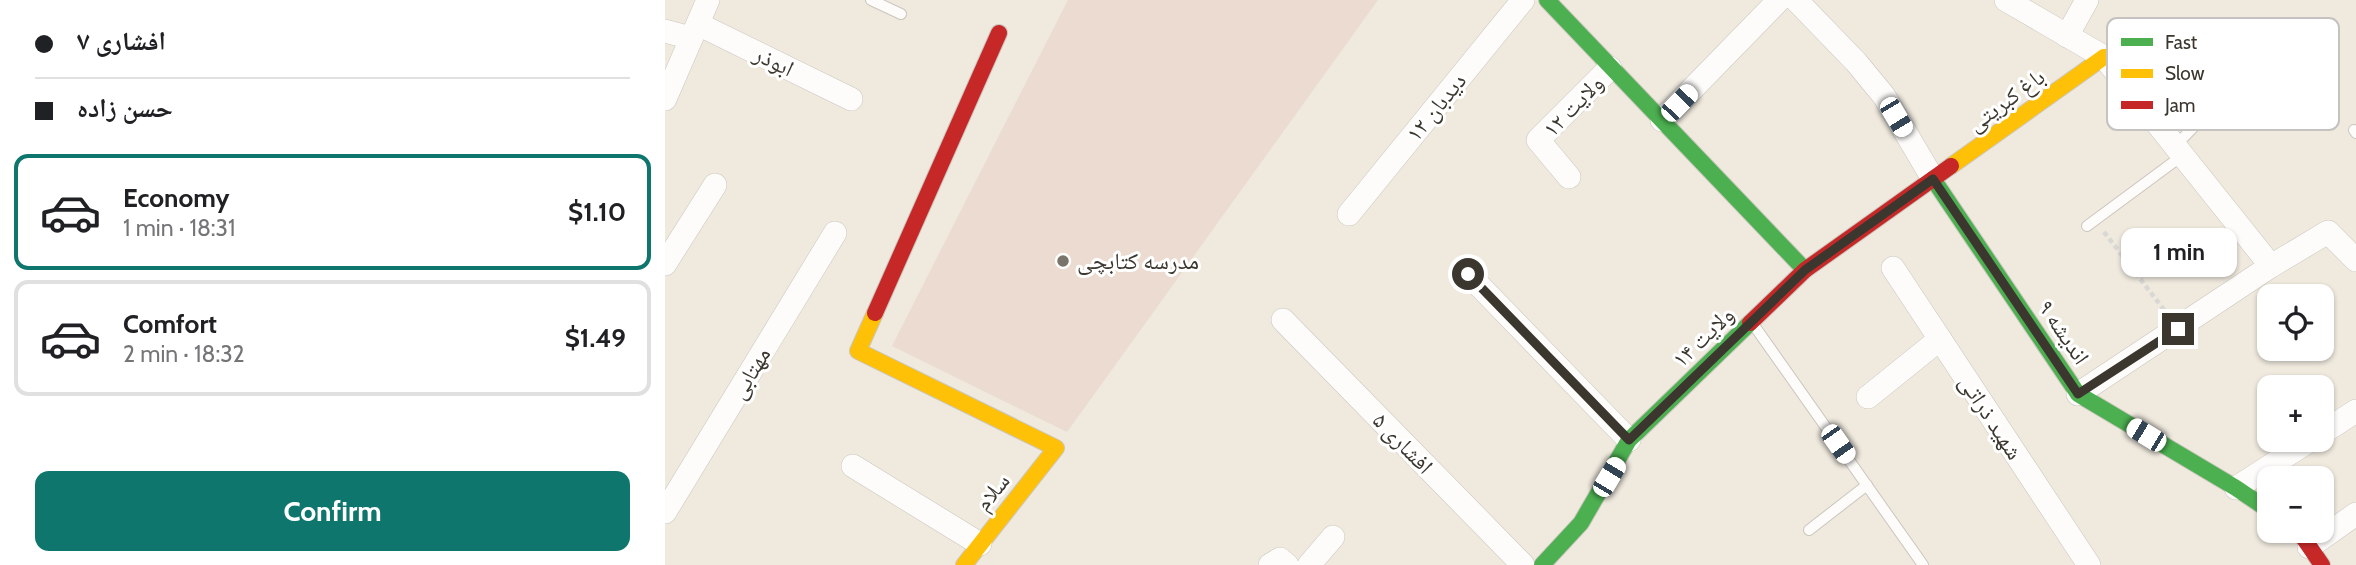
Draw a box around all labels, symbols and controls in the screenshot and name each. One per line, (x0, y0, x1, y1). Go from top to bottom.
legend (2107, 18, 2339, 130)
text: افشاری ۷ (77, 25, 166, 57)
text: Fast (2165, 31, 2198, 54)
street label: ابوذر (749, 39, 799, 83)
text: Slow (2165, 62, 2205, 85)
street label: باغ کبریتی (1962, 63, 2051, 138)
street label: دیدبان ۱۲ (1400, 67, 1472, 147)
street label: ولایت ۱۲ (1537, 69, 1609, 143)
car (1657, 81, 1702, 125)
text: حسن زاده (77, 92, 173, 124)
car (1877, 94, 1916, 140)
text: Jam (2164, 94, 2195, 117)
icon: car (39, 181, 102, 244)
text: Economy (123, 182, 229, 214)
text: $1.10 (568, 196, 626, 228)
text: 1 min · 18:31 (123, 214, 236, 242)
callout: 1 min (2120, 228, 2236, 276)
text: 1 min (2153, 238, 2205, 266)
place label: مدرسه کتابچی (1077, 247, 1199, 275)
marker: مدرسه کتابچی (1055, 253, 1071, 269)
route start (1452, 258, 1484, 290)
map controls (2257, 284, 2334, 543)
button: locate (2257, 284, 2334, 361)
street label: اندیشه ۹ (2032, 294, 2096, 370)
street label: ولایت ۱۴ (1666, 301, 1740, 373)
icon: car (39, 307, 102, 370)
text: Comfort (123, 308, 217, 340)
route end (2162, 313, 2194, 345)
text: $1.49 (565, 322, 626, 354)
text: 2 min · 18:32 (123, 340, 245, 368)
street label: مهتابی (724, 342, 776, 404)
street label: شهید ذراتی (1953, 369, 2029, 465)
button: + (2257, 375, 2334, 452)
street label: افشاری ۵ (1367, 406, 1439, 480)
car (2123, 415, 2170, 455)
car (1818, 421, 1859, 467)
car (1590, 454, 1629, 500)
button: − (2257, 466, 2334, 543)
street label: سلام (969, 467, 1017, 518)
button: Confirm (35, 471, 630, 551)

